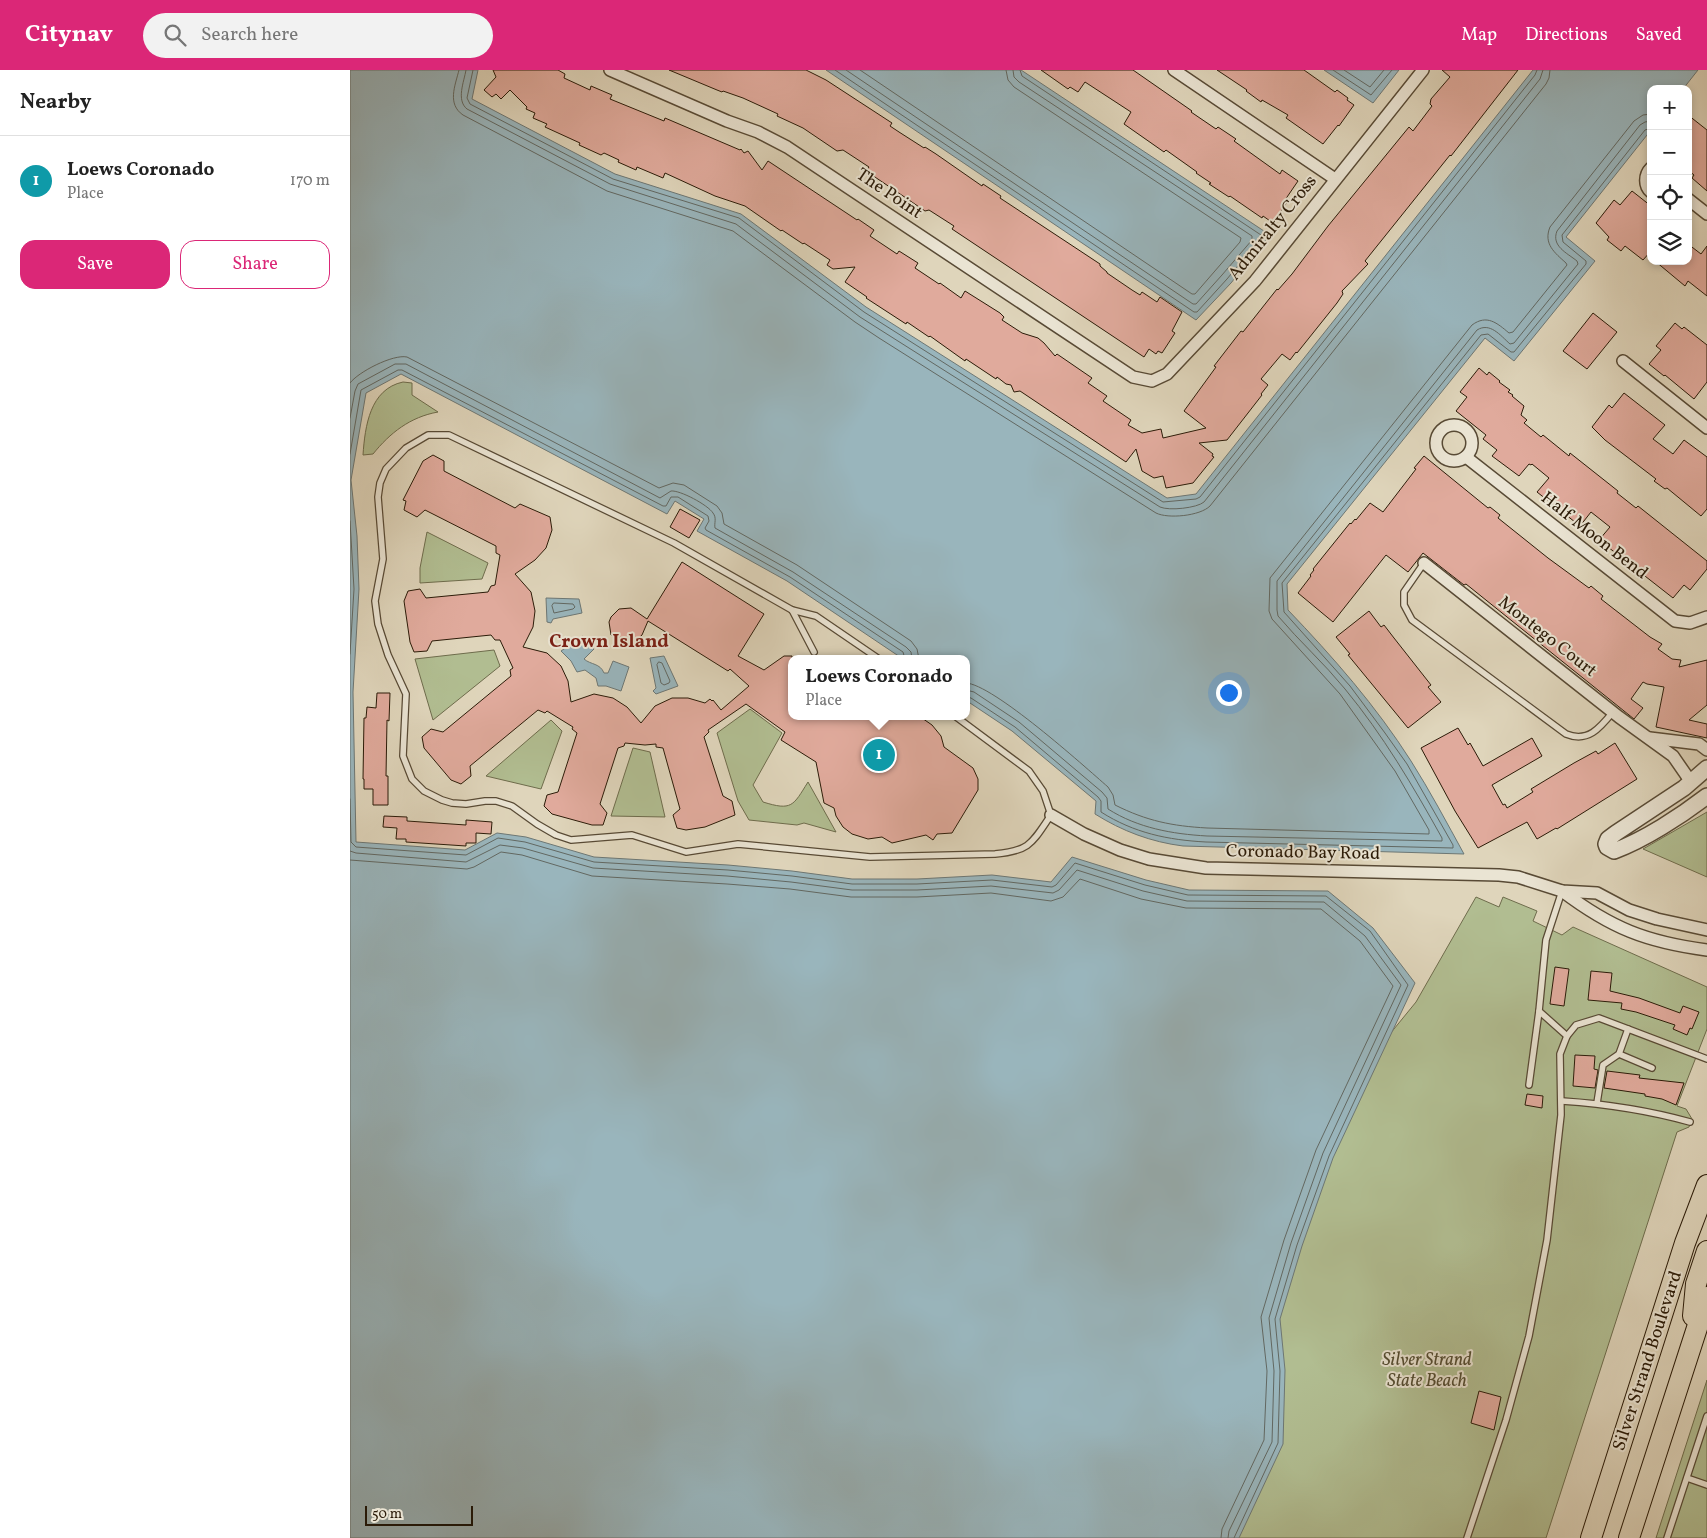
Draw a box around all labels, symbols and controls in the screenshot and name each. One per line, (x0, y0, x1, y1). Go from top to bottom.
search box (143, 13, 493, 58)
text: Citynav (25, 18, 113, 52)
icon: search (161, 21, 189, 49)
text: Search here (201, 22, 298, 48)
text: Map (1461, 23, 1497, 48)
text: Directions (1525, 23, 1608, 48)
text: Saved (1636, 23, 1682, 48)
map controls (1647, 85, 1692, 265)
button: + (1647, 85, 1692, 130)
text: Nearby (20, 88, 91, 117)
button: − (1647, 130, 1692, 175)
text: Loews Coronado (67, 157, 214, 183)
street label: The Point (851, 163, 927, 225)
text: 1 (33, 170, 39, 192)
text: 170 m (290, 170, 330, 192)
street label: Admiralty Cross (1223, 170, 1323, 286)
button: locate (1647, 175, 1692, 220)
text: Place (67, 183, 104, 205)
button: layers (1647, 220, 1692, 265)
button: Save (20, 240, 170, 289)
button: Share (180, 240, 330, 289)
street label: Half Moon Bend (1535, 486, 1653, 586)
street label: Montego Court (1492, 590, 1602, 684)
district label: Crown Island (549, 629, 669, 655)
popup (788, 655, 970, 720)
text: Loews Coronado (805, 664, 953, 690)
your location (1216, 680, 1242, 706)
text: Place (805, 690, 842, 712)
pin: 1 (863, 736, 895, 774)
street label: Coronado Bay Road (1226, 839, 1380, 867)
street label: Silver Strand Boulevard (1607, 1268, 1689, 1454)
park label: Silver Strand State Beach (1382, 1348, 1472, 1394)
scale bar (365, 1503, 472, 1526)
text: 50 m (372, 1505, 402, 1524)

